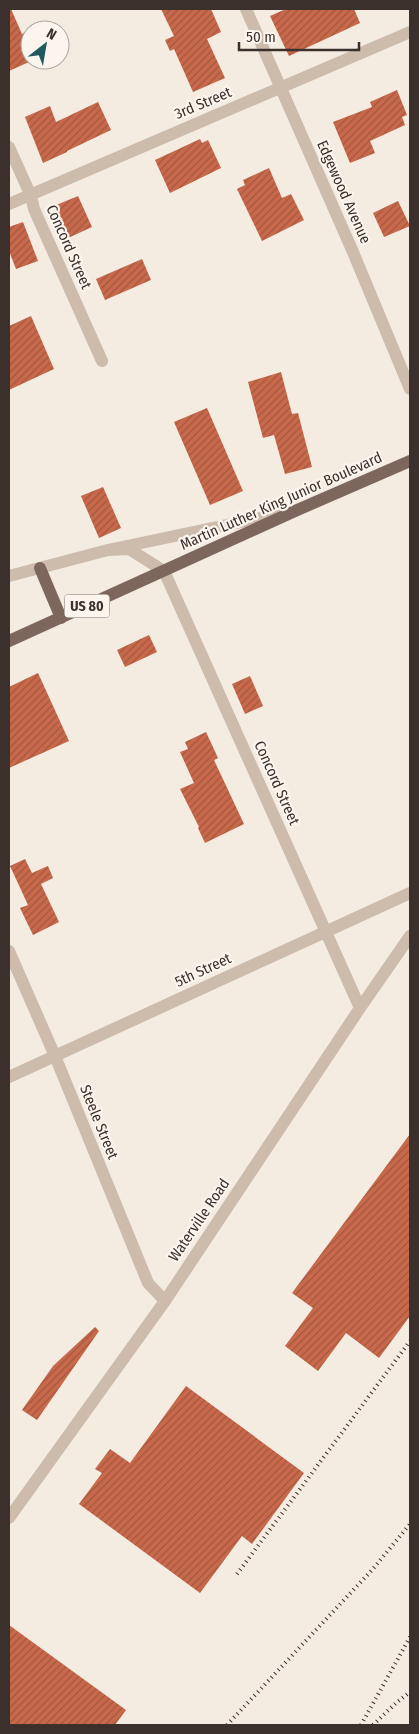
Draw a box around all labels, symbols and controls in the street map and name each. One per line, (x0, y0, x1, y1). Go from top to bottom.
north arrow (20, 20, 70, 70)
scale bar (239, 20, 359, 52)
text: N (43, 25, 59, 44)
text: 50 m (246, 28, 276, 46)
street label: 3rd Street (172, 83, 234, 123)
street label: Edgewood Avenue (313, 138, 375, 246)
street label: Concord Street (42, 202, 96, 292)
street label: Martin Luther King Junior Boulevard (177, 448, 385, 554)
road number: US 80 (64, 594, 110, 618)
street label: Concord Street (250, 738, 304, 828)
street label: 5th Street (172, 949, 234, 991)
street label: Steele Street (76, 1082, 122, 1162)
street label: Waterville Road (165, 1175, 233, 1265)

